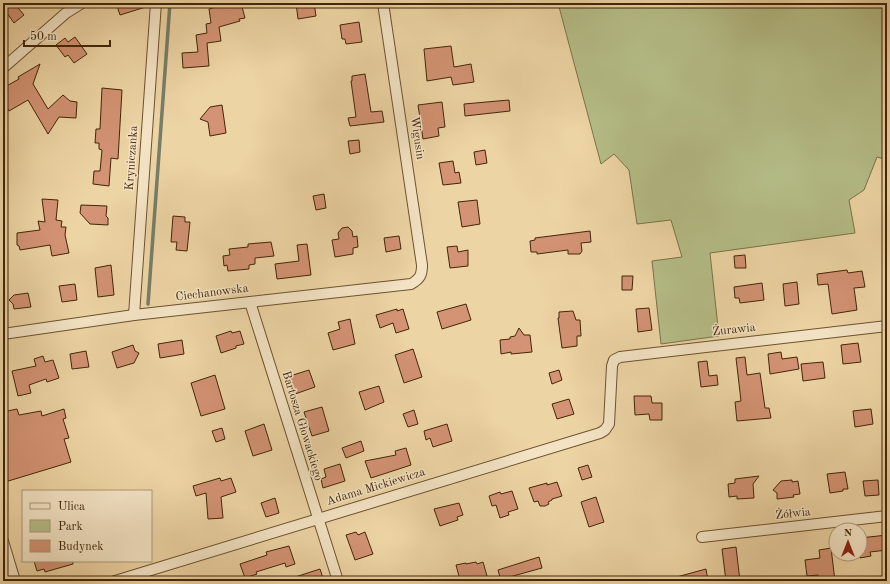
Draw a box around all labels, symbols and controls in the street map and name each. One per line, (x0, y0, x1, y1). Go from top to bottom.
scale bar (24, 22, 110, 48)
text: 50 m (30, 30, 57, 43)
street label: Wigusin (408, 116, 426, 161)
street label: Kryniczanka (124, 125, 140, 191)
street label: Ciechanowska (175, 283, 249, 303)
street label: Żurawia (711, 318, 756, 338)
street label: Bartosza Głowackiego (280, 370, 324, 482)
street label: Adama Mickiewicza (325, 466, 427, 508)
legend (22, 490, 152, 562)
text: Ulica (58, 501, 85, 513)
street label: Żółwia (774, 502, 811, 522)
text: Park (58, 521, 83, 533)
north arrow (828, 522, 868, 562)
text: N (844, 528, 853, 539)
text: Budynek (58, 541, 104, 553)

